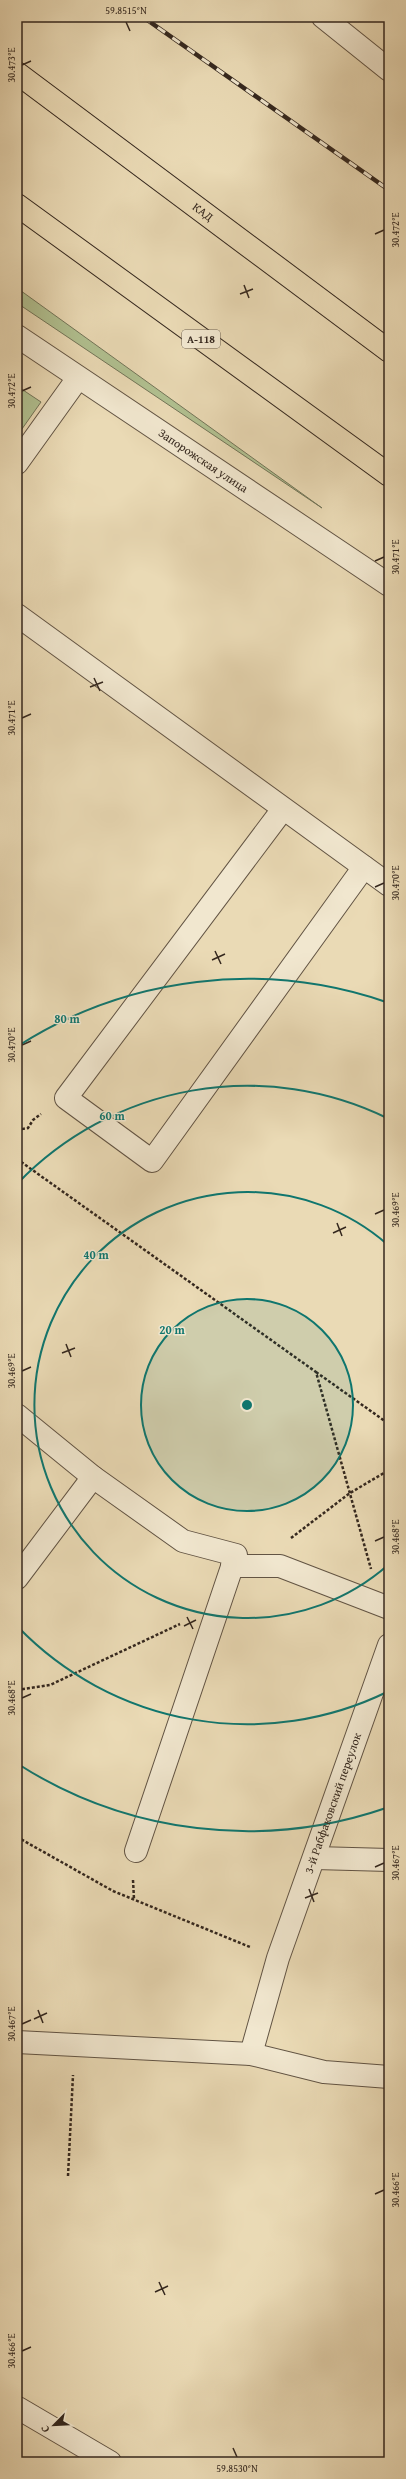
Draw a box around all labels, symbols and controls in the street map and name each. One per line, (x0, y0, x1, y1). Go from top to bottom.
text: 59.8515°N (105, 3, 147, 18)
text: 30.473°E (4, 47, 19, 83)
street label: КАД (189, 198, 217, 225)
text: 30.472°E (388, 212, 403, 248)
road number: А-118 (182, 330, 220, 348)
text: 30.472°E (4, 373, 19, 409)
street label: Запорожская улица (155, 424, 252, 497)
text: 30.471°E (388, 539, 403, 575)
text: 30.471°E (4, 700, 19, 736)
text: 30.470°E (388, 865, 403, 901)
text: 80 m (54, 1010, 80, 1027)
text: 30.470°E (4, 1027, 19, 1063)
text: 60 m (99, 1107, 125, 1124)
text: 30.469°E (388, 1192, 403, 1228)
text: 40 m (83, 1246, 109, 1263)
text: 20 m (159, 1321, 185, 1338)
text: 30.469°E (4, 1353, 19, 1389)
centre of rings (240, 1398, 254, 1412)
text: 30.468°E (388, 1519, 403, 1555)
text: 30.468°E (4, 1680, 19, 1716)
street label: 3-й Рабфаковский переулок (300, 1730, 365, 1876)
text: 30.467°E (388, 1845, 403, 1881)
text: 30.467°E (4, 2006, 19, 2042)
text: 30.466°E (388, 2172, 403, 2208)
text: 30.466°E (4, 2333, 19, 2369)
north arrow (34, 2405, 74, 2445)
text: С (36, 2423, 53, 2435)
text: 59.8530°N (216, 2461, 258, 2476)

